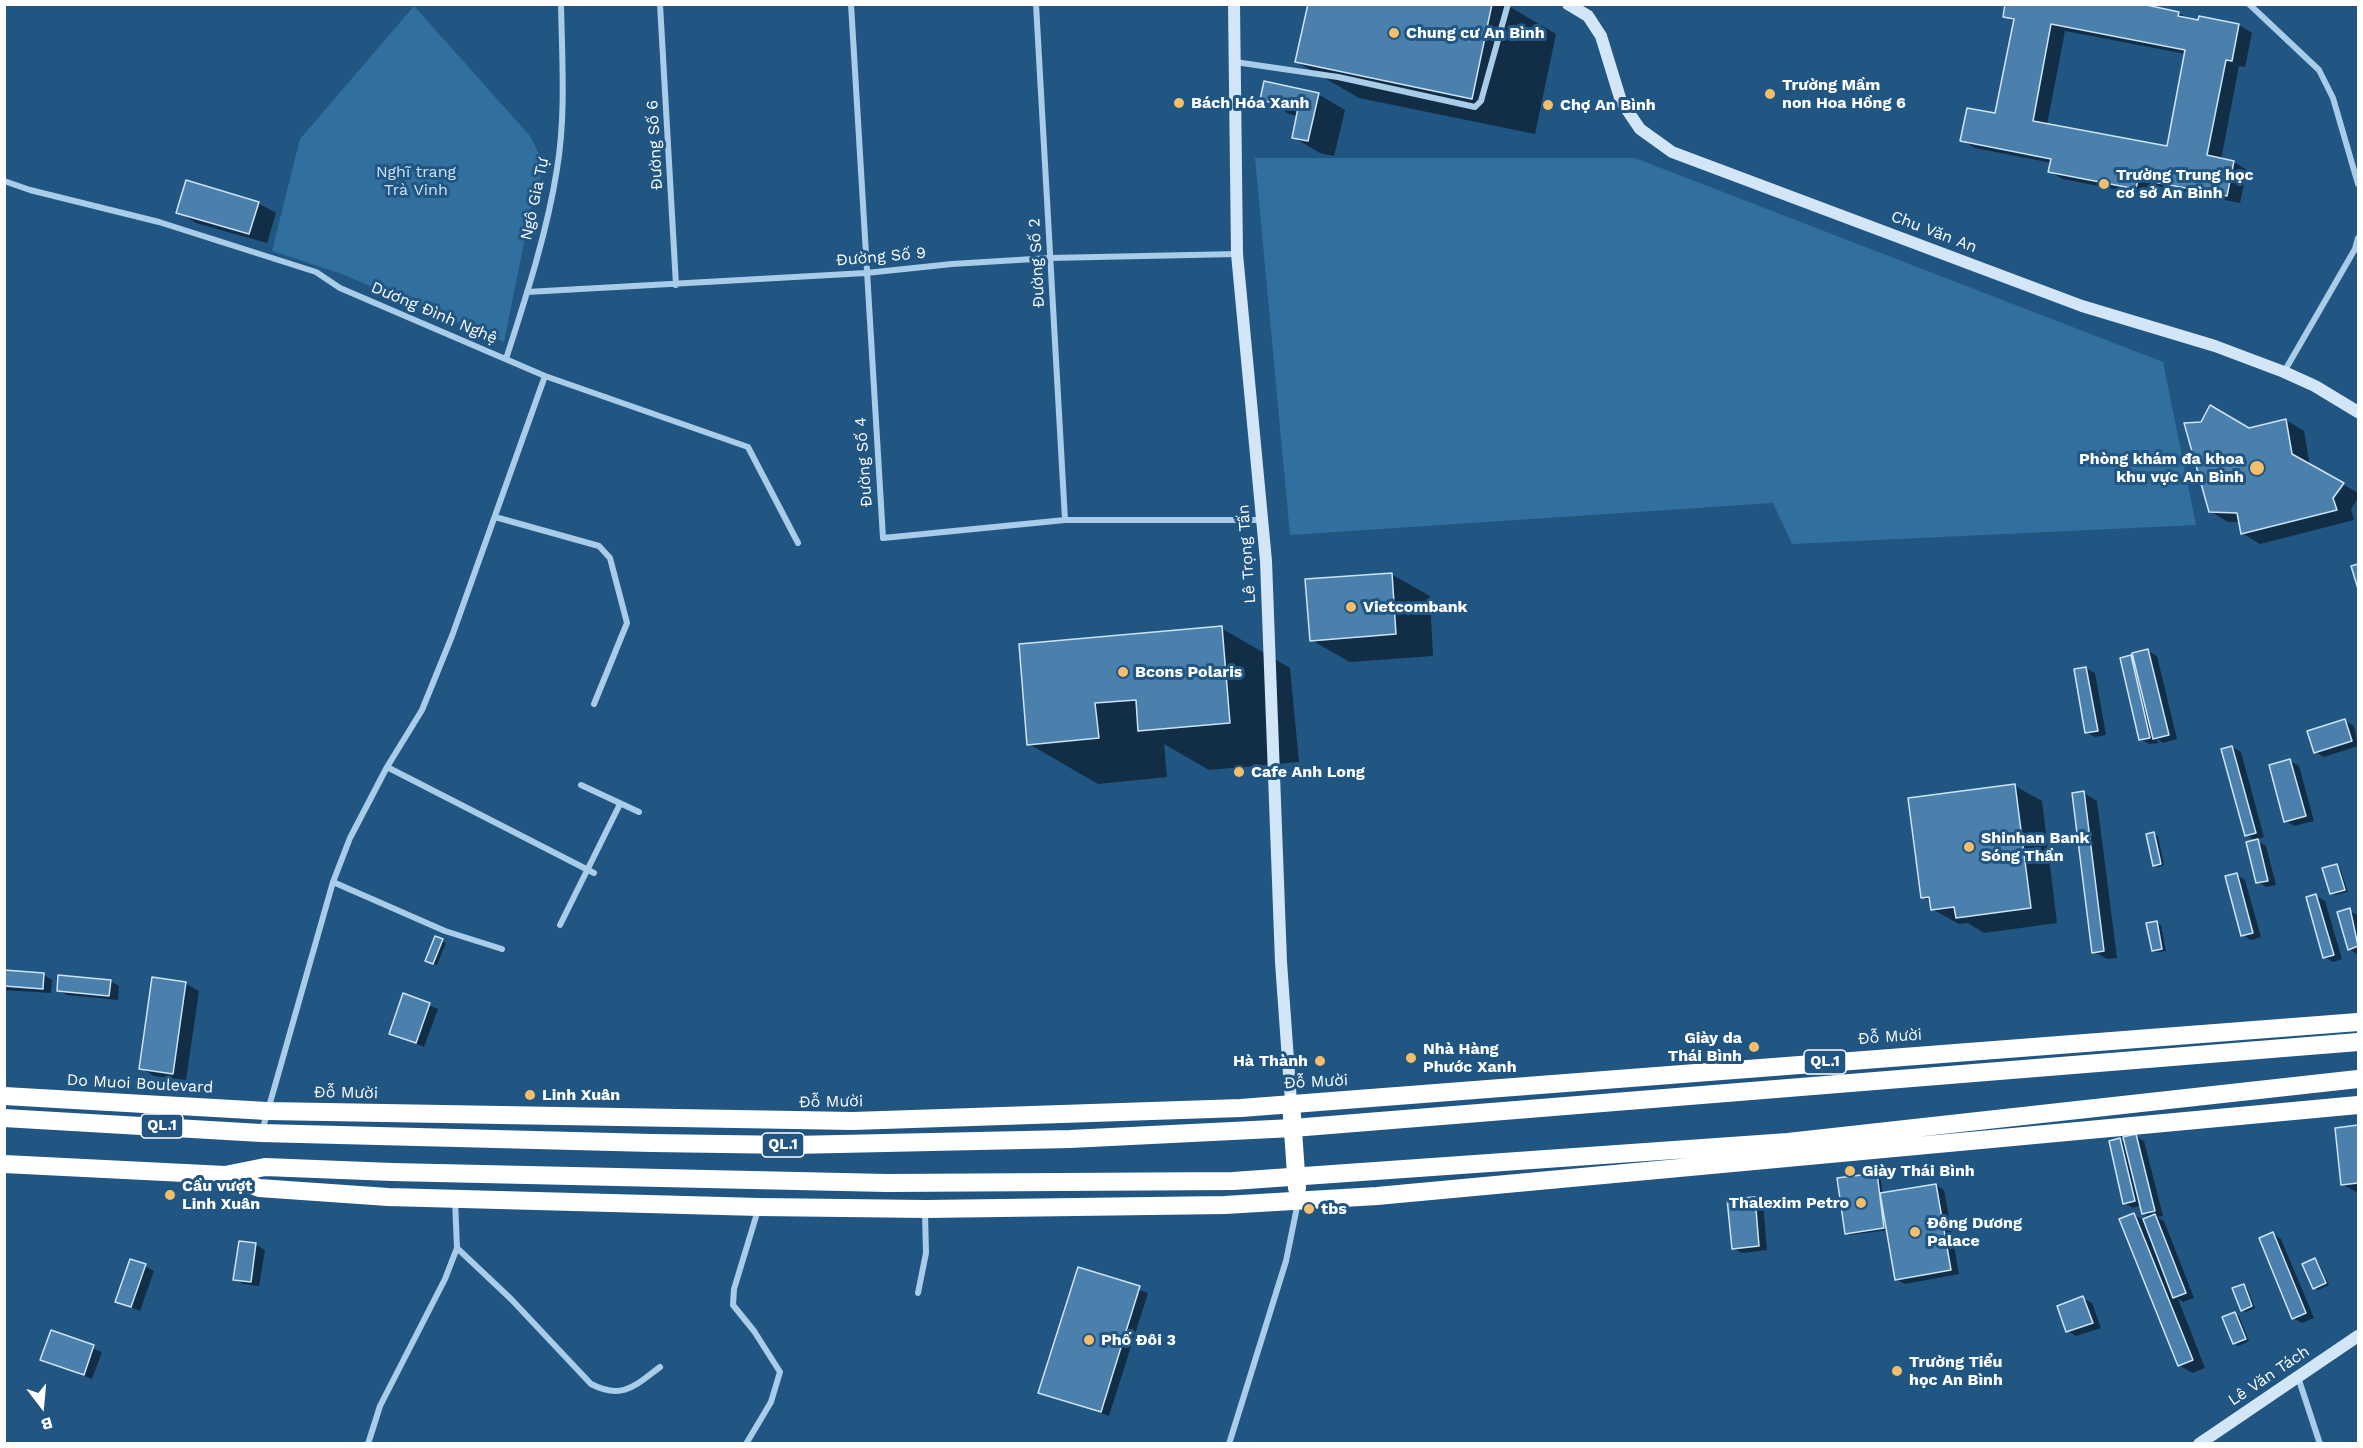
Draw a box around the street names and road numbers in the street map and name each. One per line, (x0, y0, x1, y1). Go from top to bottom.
street label: Đường Số 6 (643, 99, 667, 191)
street label: Ngô Gia Tự (517, 156, 553, 242)
street label: Chu Văn An (1888, 207, 1980, 257)
street label: Đường Số 2 (1025, 218, 1049, 308)
street label: Đường Số 9 (835, 244, 927, 270)
street label: Dương Đình Nghệ (368, 278, 500, 348)
street label: Đường Số 4 (851, 416, 877, 508)
street label: Lê Trọng Tấn (1234, 504, 1260, 604)
street label: Đỗ Mười (1857, 1025, 1923, 1049)
road number: QL.1 (1804, 1050, 1846, 1074)
street label: Do Muoi Boulevard (66, 1071, 214, 1097)
street label: Đỗ Mười (1283, 1071, 1349, 1093)
street label: Đỗ Mười (314, 1083, 378, 1103)
street label: Đỗ Mười (799, 1092, 863, 1112)
road number: QL.1 (141, 1114, 183, 1138)
road number: QL.1 (762, 1133, 804, 1157)
street label: Lê Văn Tách (2225, 1342, 2313, 1410)

